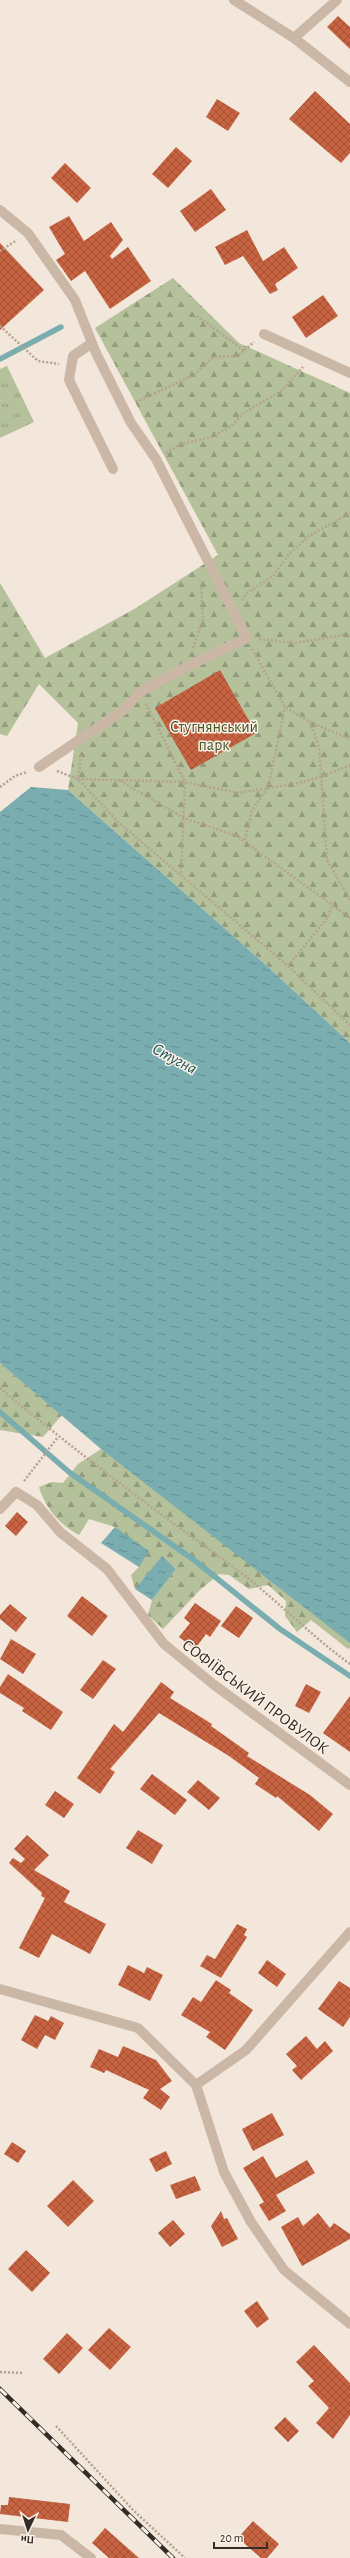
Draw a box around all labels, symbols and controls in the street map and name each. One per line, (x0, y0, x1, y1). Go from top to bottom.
park label: Стугнянський парк (170, 719, 258, 753)
water label: Стугна (150, 1040, 200, 1077)
street label: СОФІЇВСЬКИЙ ПРОВУЛОК (179, 1635, 333, 1757)
north arrow (8, 2510, 48, 2550)
scale bar (214, 2524, 267, 2550)
text: 20 m (220, 2532, 243, 2544)
text: Пн (20, 2534, 34, 2545)

